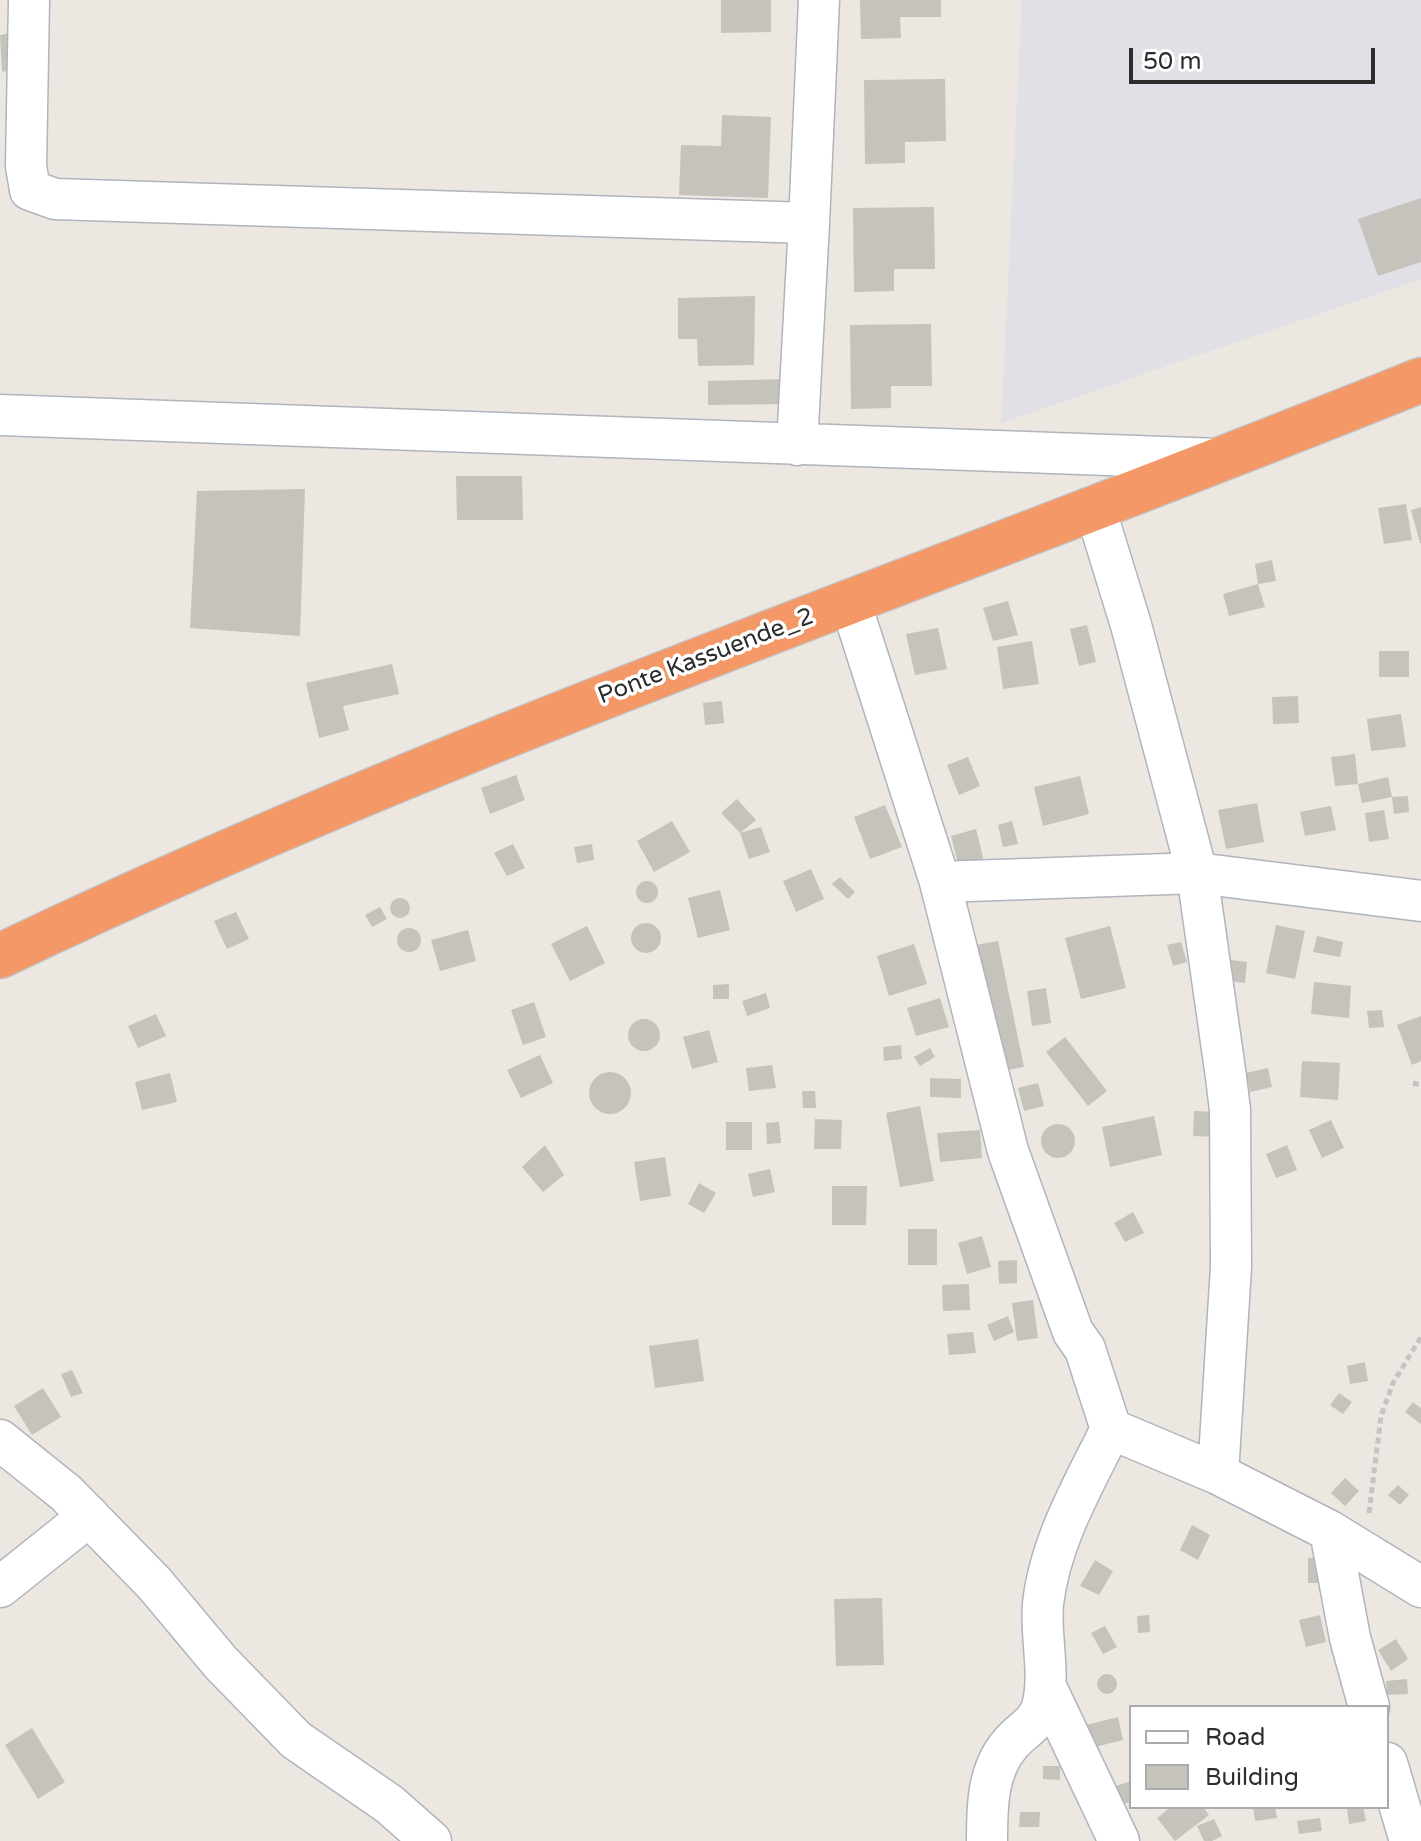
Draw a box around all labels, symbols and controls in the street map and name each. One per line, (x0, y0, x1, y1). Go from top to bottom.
scale bar (1133, 32, 1379, 82)
text: 50 m (1143, 47, 1201, 76)
street label: Ponte Kassuende_2 (594, 603, 818, 711)
legend (1129, 1705, 1389, 1809)
text: Road (1205, 1723, 1265, 1752)
text: Building (1205, 1763, 1299, 1792)

